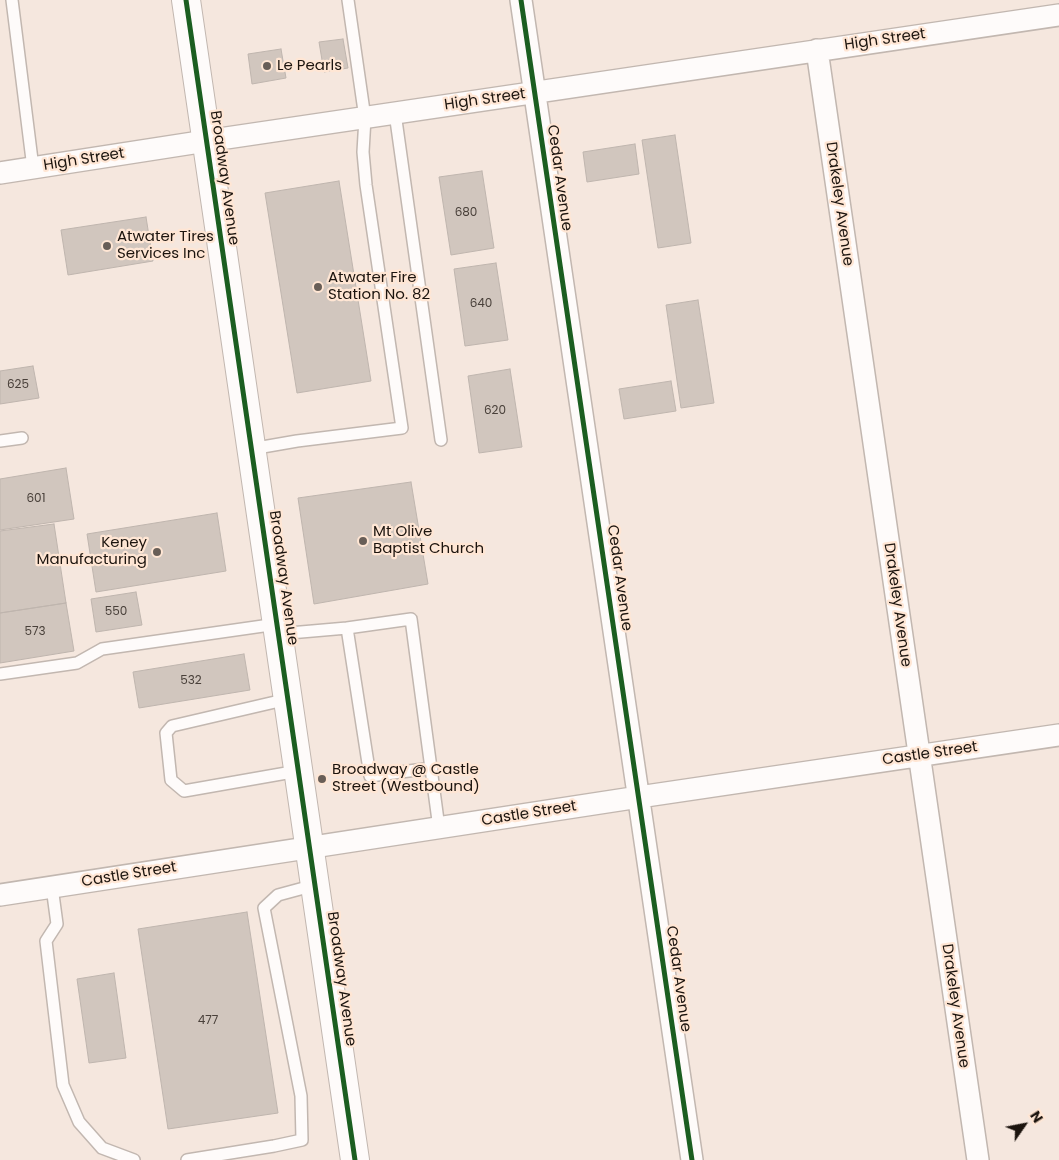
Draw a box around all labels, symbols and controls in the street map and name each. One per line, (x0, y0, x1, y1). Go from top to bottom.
street label: High Street (843, 25, 927, 55)
place label: Le Pearls (277, 57, 342, 75)
marker: Le Pearls (261, 60, 273, 72)
street label: High Street (443, 85, 527, 115)
street label: Broadway Avenue (206, 109, 242, 247)
street label: Cedar Avenue (543, 124, 575, 232)
street label: Drakeley Avenue (821, 141, 857, 267)
street label: High Street (42, 145, 126, 175)
house number: 680 (455, 206, 477, 220)
place label: Atwater Tires Services Inc (117, 228, 214, 263)
marker: Atwater Tires Services Inc (101, 240, 113, 252)
place label: Atwater Fire Station No. 82 (328, 269, 430, 304)
marker: Atwater Fire Station No. 82 (312, 281, 324, 293)
house number: 640 (470, 297, 492, 311)
house number: 625 (7, 378, 29, 392)
house number: 620 (484, 404, 506, 418)
house number: 601 (27, 492, 45, 506)
street label: Broadway Avenue (265, 509, 301, 647)
place label: Mt Olive Baptist Church (373, 523, 484, 558)
street label: Cedar Avenue (603, 524, 635, 632)
place label: Keney Manufacturing (36, 534, 147, 569)
marker: Mt Olive Baptist Church (357, 535, 369, 547)
street label: Drakeley Avenue (879, 542, 915, 668)
marker: Keney Manufacturing (151, 546, 163, 558)
house number: 550 (105, 605, 127, 619)
house number: 573 (24, 625, 46, 639)
house number: 532 (180, 674, 202, 688)
street label: Castle Street (881, 738, 979, 770)
place label: Broadway @ Castle Street (Westbound) (332, 761, 480, 796)
marker: Broadway @ Castle Street (Westbound) (316, 773, 328, 785)
street label: Castle Street (480, 798, 578, 830)
street label: Castle Street (80, 859, 178, 891)
street label: Broadway Avenue (323, 910, 359, 1048)
street label: Cedar Avenue (662, 925, 694, 1033)
street label: Drakeley Avenue (937, 943, 973, 1069)
house number: 477 (198, 1014, 218, 1028)
north arrow (999, 1100, 1049, 1150)
text: N (1025, 1107, 1048, 1127)

